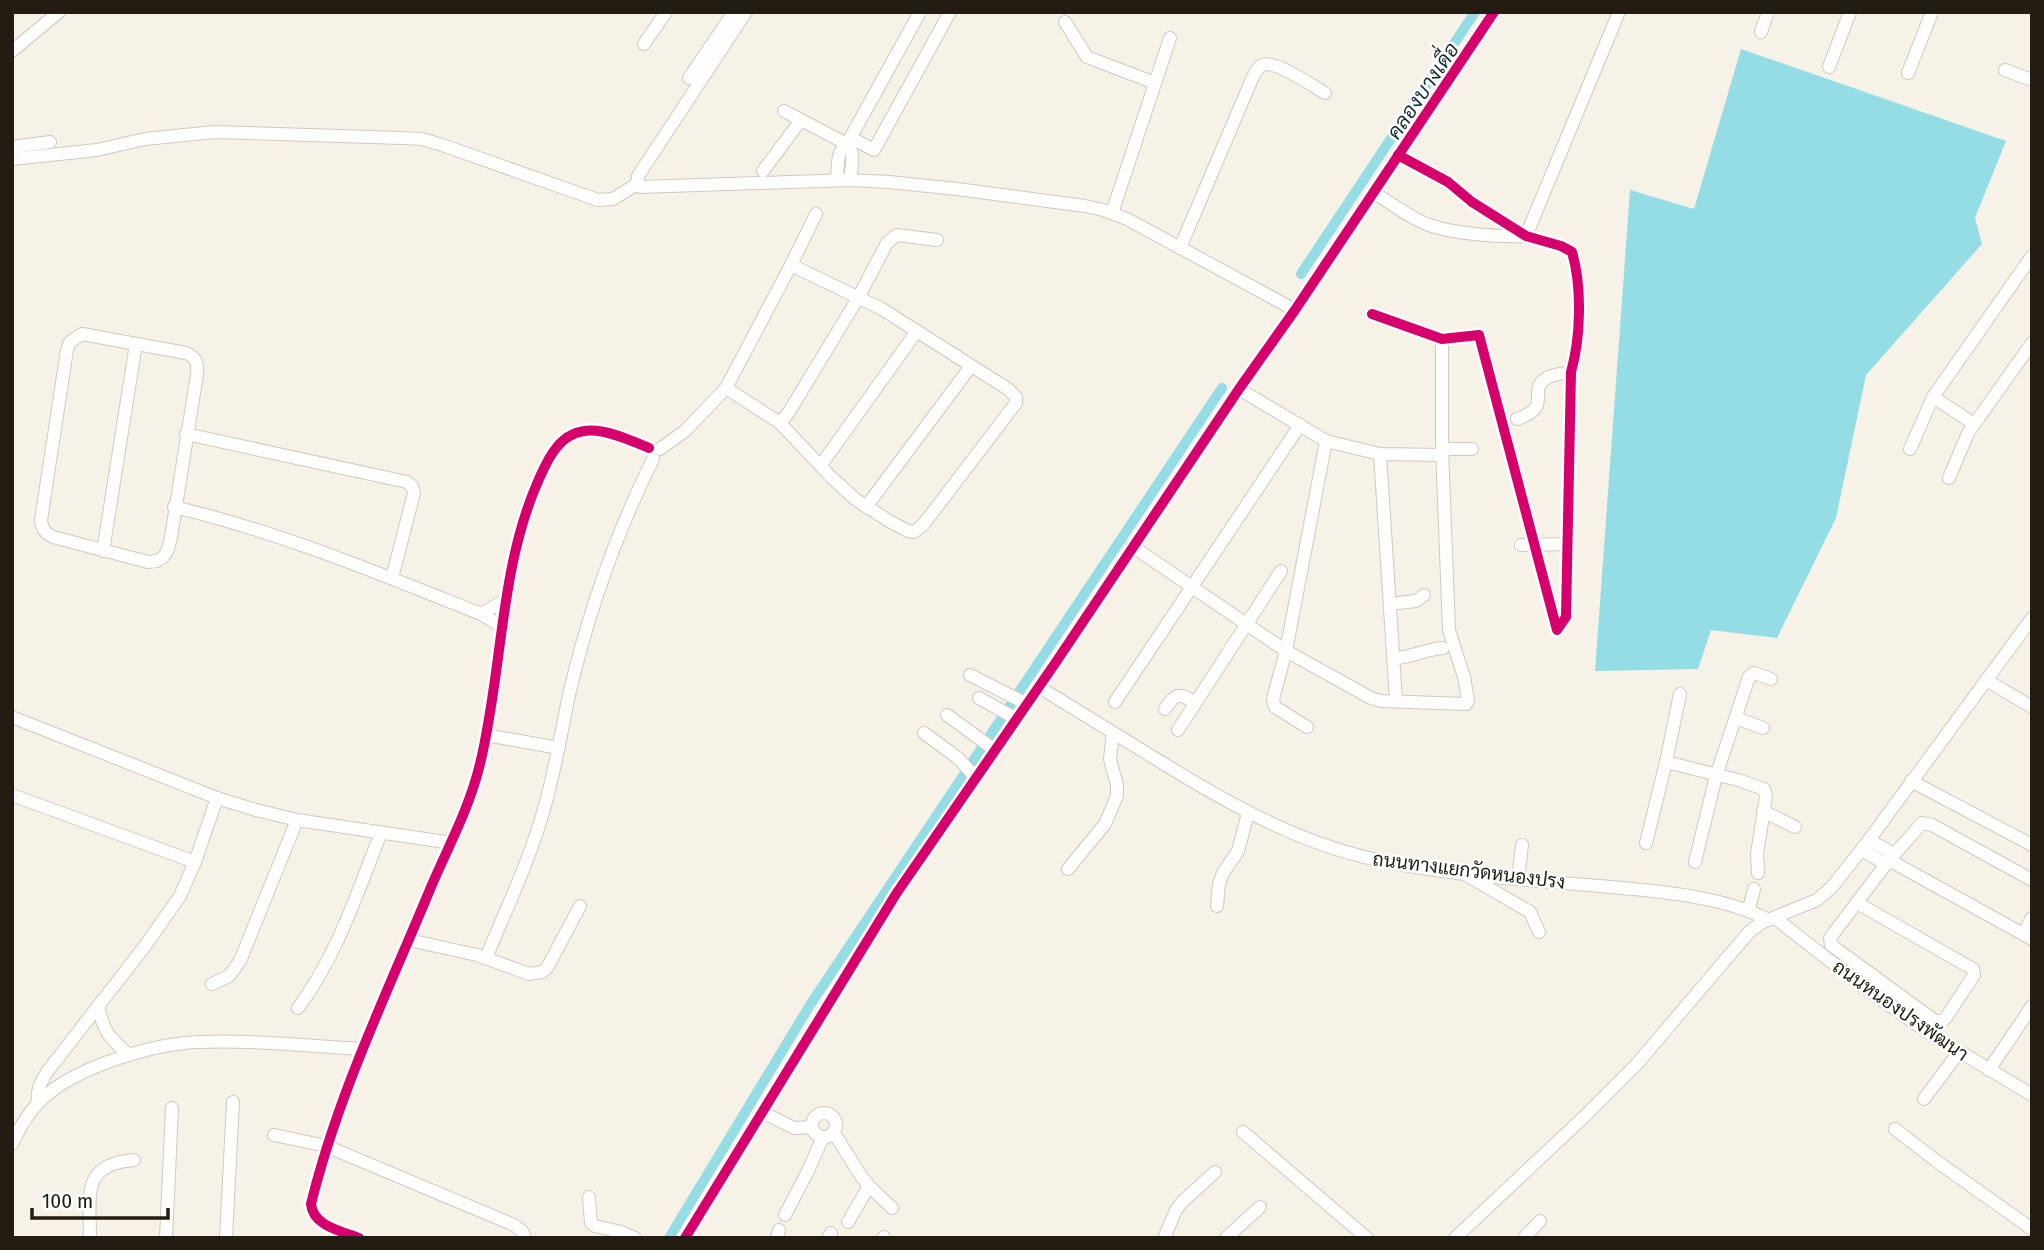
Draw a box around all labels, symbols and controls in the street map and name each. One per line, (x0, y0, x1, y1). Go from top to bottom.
water label: คลองบางเดื่อ (1375, 34, 1465, 144)
street label: ถนนทางแยกวัดหนองปรง (1371, 847, 1566, 894)
street label: ถนนหนองปรงพัฒนา (1828, 955, 1973, 1066)
scale bar (32, 1176, 168, 1220)
text: 100 m (42, 1188, 93, 1214)

